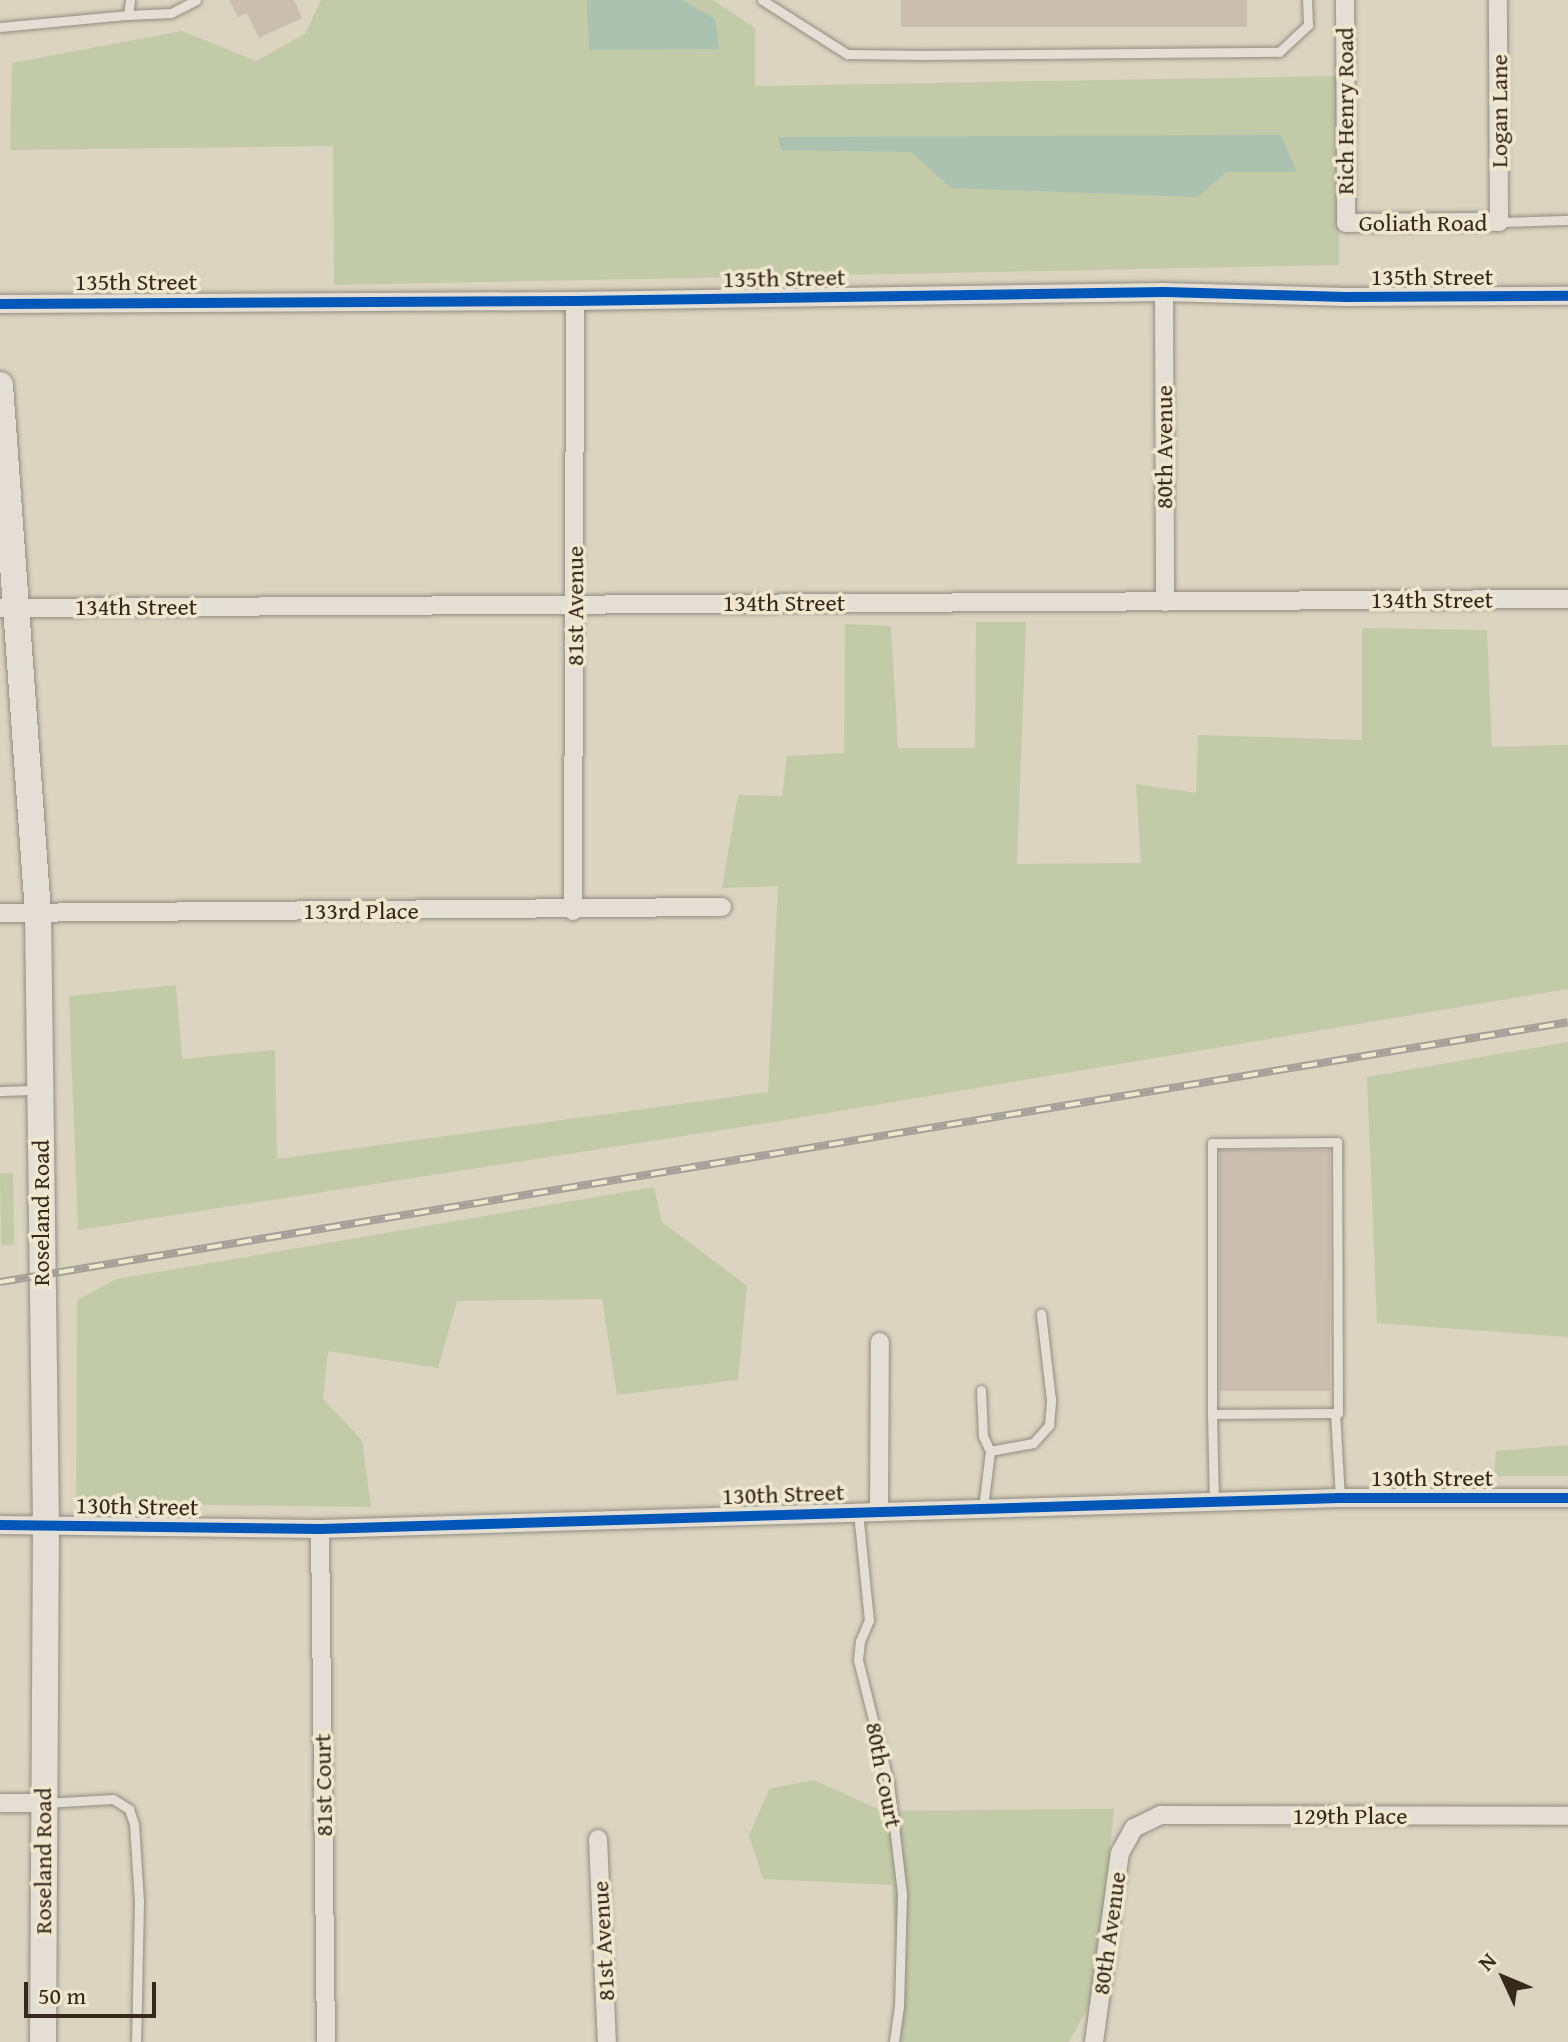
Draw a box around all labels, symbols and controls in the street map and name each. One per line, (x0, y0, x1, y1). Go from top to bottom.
street label: Rich Henry Road (1331, 27, 1359, 195)
street label: Logan Lane (1485, 54, 1513, 168)
street label: Goliath Road (1359, 209, 1487, 237)
street label: 135th Street (722, 263, 846, 293)
street label: 135th Street (1371, 263, 1493, 291)
street label: 135th Street (75, 268, 197, 296)
street label: 80th Avenue (1150, 385, 1178, 509)
street label: 81st Avenue (561, 546, 589, 666)
street label: 134th Street (1371, 586, 1493, 614)
street label: 134th Street (723, 589, 845, 617)
street label: 134th Street (75, 593, 197, 621)
street label: 133rd Place (303, 897, 419, 925)
street label: Roseland Road (27, 1140, 55, 1286)
street label: 130th Street (1371, 1464, 1493, 1492)
street label: 130th Street (721, 1477, 845, 1511)
street label: 130th Street (75, 1491, 199, 1521)
street label: 80th Court (860, 1720, 908, 1830)
street label: 81st Court (308, 1733, 338, 1837)
street label: Roseland Road (29, 1788, 57, 1934)
street label: 129th Place (1293, 1802, 1407, 1830)
street label: 80th Avenue (1086, 1870, 1132, 1996)
street label: 81st Avenue (585, 1880, 621, 2002)
north arrow (1464, 1938, 1544, 2018)
text: N (1470, 1945, 1503, 1978)
scale bar (28, 1966, 160, 2016)
text: 50 m (38, 1978, 86, 2013)

